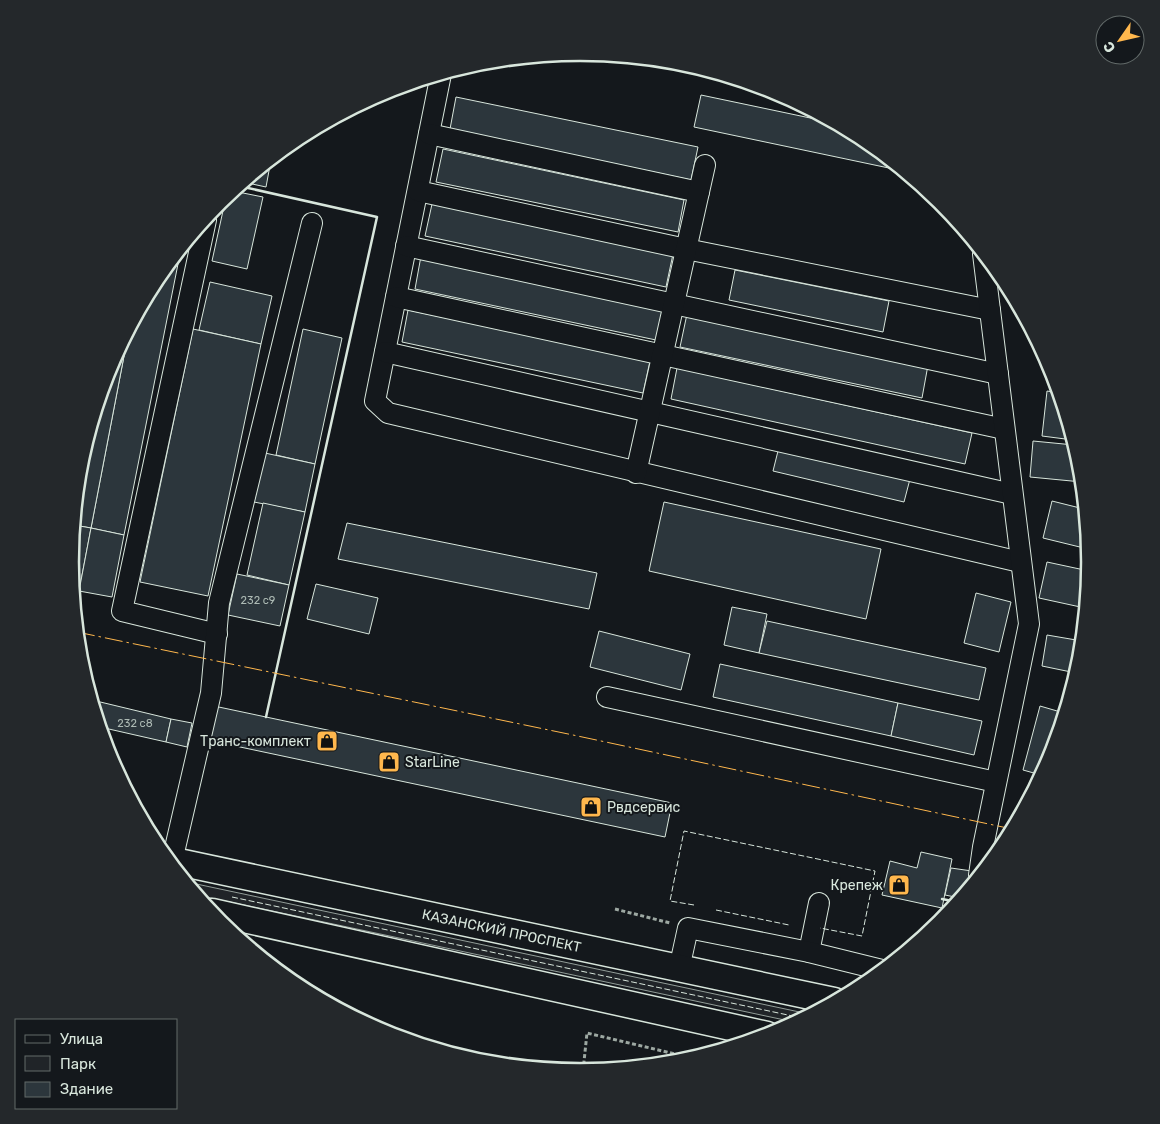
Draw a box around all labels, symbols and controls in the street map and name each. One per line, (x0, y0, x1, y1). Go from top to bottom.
north arrow (1095, 15, 1145, 65)
text: С (1100, 38, 1119, 56)
house number: 232 с9 (241, 594, 275, 607)
house number: 232 с8 (117, 717, 153, 730)
shop icon: Транс-комплект (315, 729, 339, 753)
place label: Транс-комплект (200, 733, 311, 750)
shop icon: StarLine (377, 750, 401, 774)
place label: StarLine (405, 754, 460, 771)
shop icon: Рвдсервис (579, 795, 603, 819)
place label: Рвдсервис (607, 799, 681, 816)
shop icon: Крепеж (887, 873, 911, 897)
place label: Крепеж (831, 877, 883, 894)
street label: КАЗАНСКИЙ ПРОСПЕКТ (420, 906, 583, 956)
legend (15, 1019, 178, 1109)
text: Улица (60, 1030, 103, 1048)
text: Парк (60, 1055, 96, 1073)
text: Здание (60, 1080, 113, 1098)

